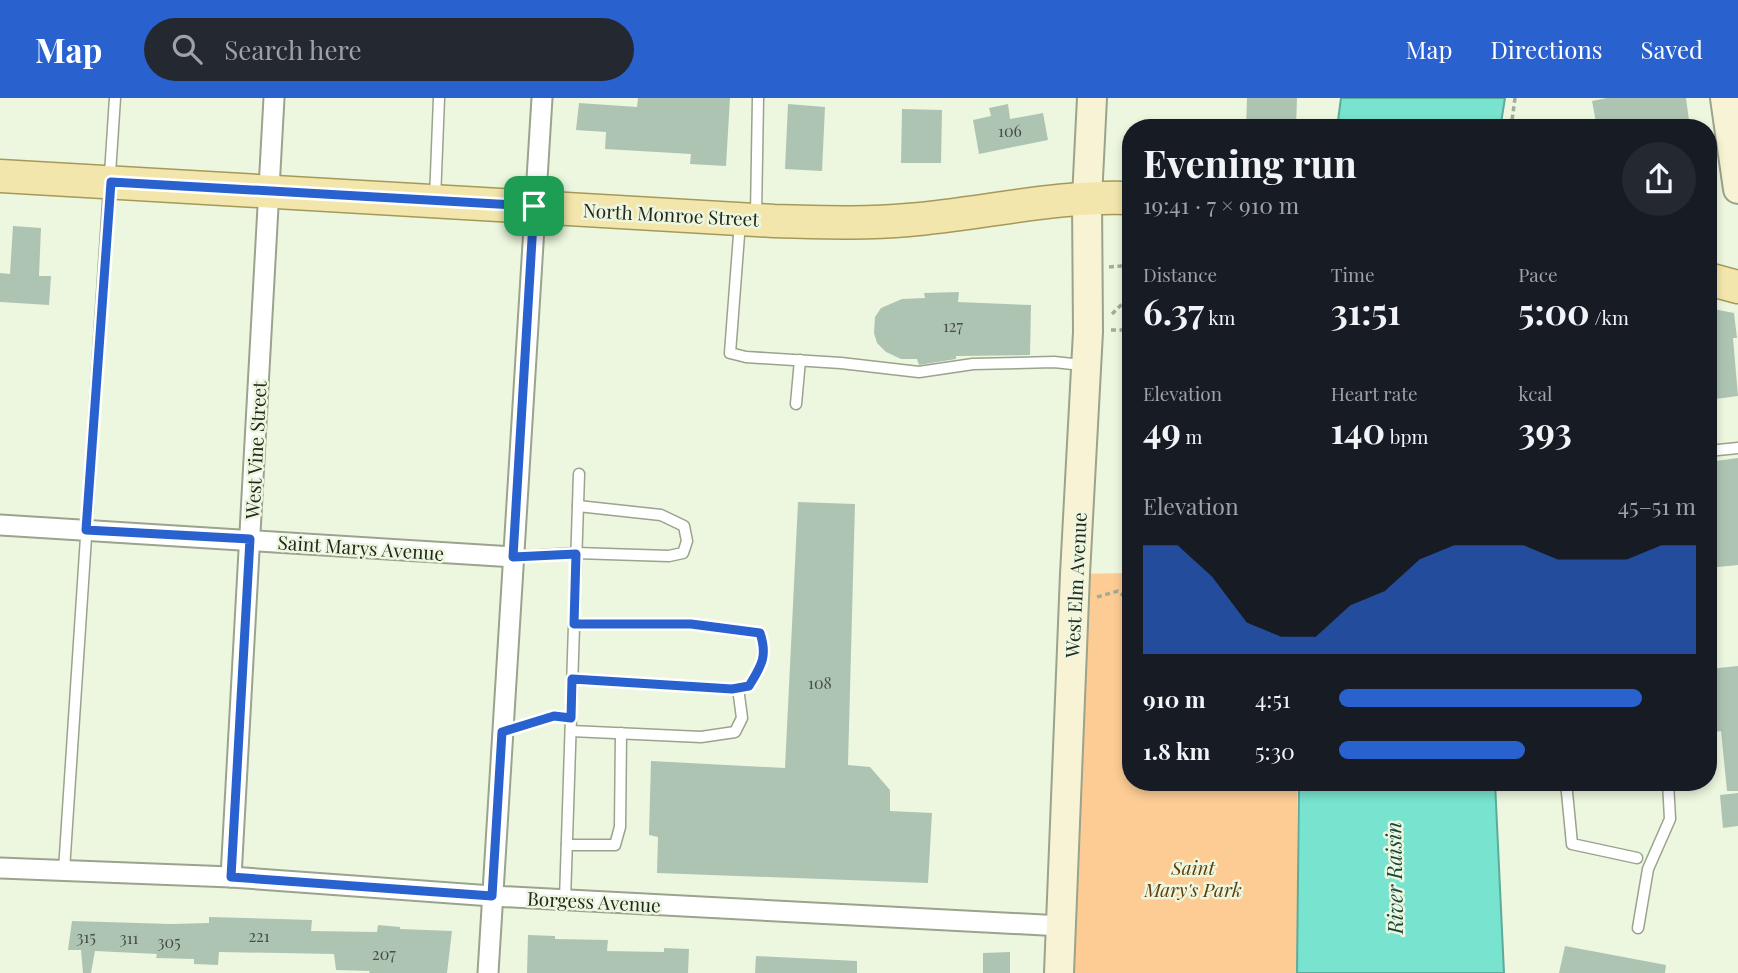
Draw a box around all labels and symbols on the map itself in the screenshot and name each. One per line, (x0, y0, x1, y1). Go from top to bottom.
house number: 106 (998, 120, 1022, 141)
pin (504, 176, 564, 236)
street label: North Monroe Street (582, 196, 760, 232)
house number: 127 (943, 315, 964, 336)
street label: West Vine Street (238, 380, 272, 521)
street label: West Elm Avenue (1058, 512, 1092, 659)
street label: Saint Marys Avenue (277, 528, 445, 566)
house number: 108 (808, 672, 832, 693)
water label: River Raisin (1378, 821, 1408, 936)
park label: Saint Mary's Park (1143, 854, 1242, 902)
street label: Borgess Avenue (526, 885, 662, 917)
house number: 221 (248, 925, 270, 946)
house number: 315 (76, 926, 96, 947)
house number: 311 (119, 927, 139, 948)
house number: 305 (157, 931, 181, 952)
house number: 207 (372, 943, 396, 964)

